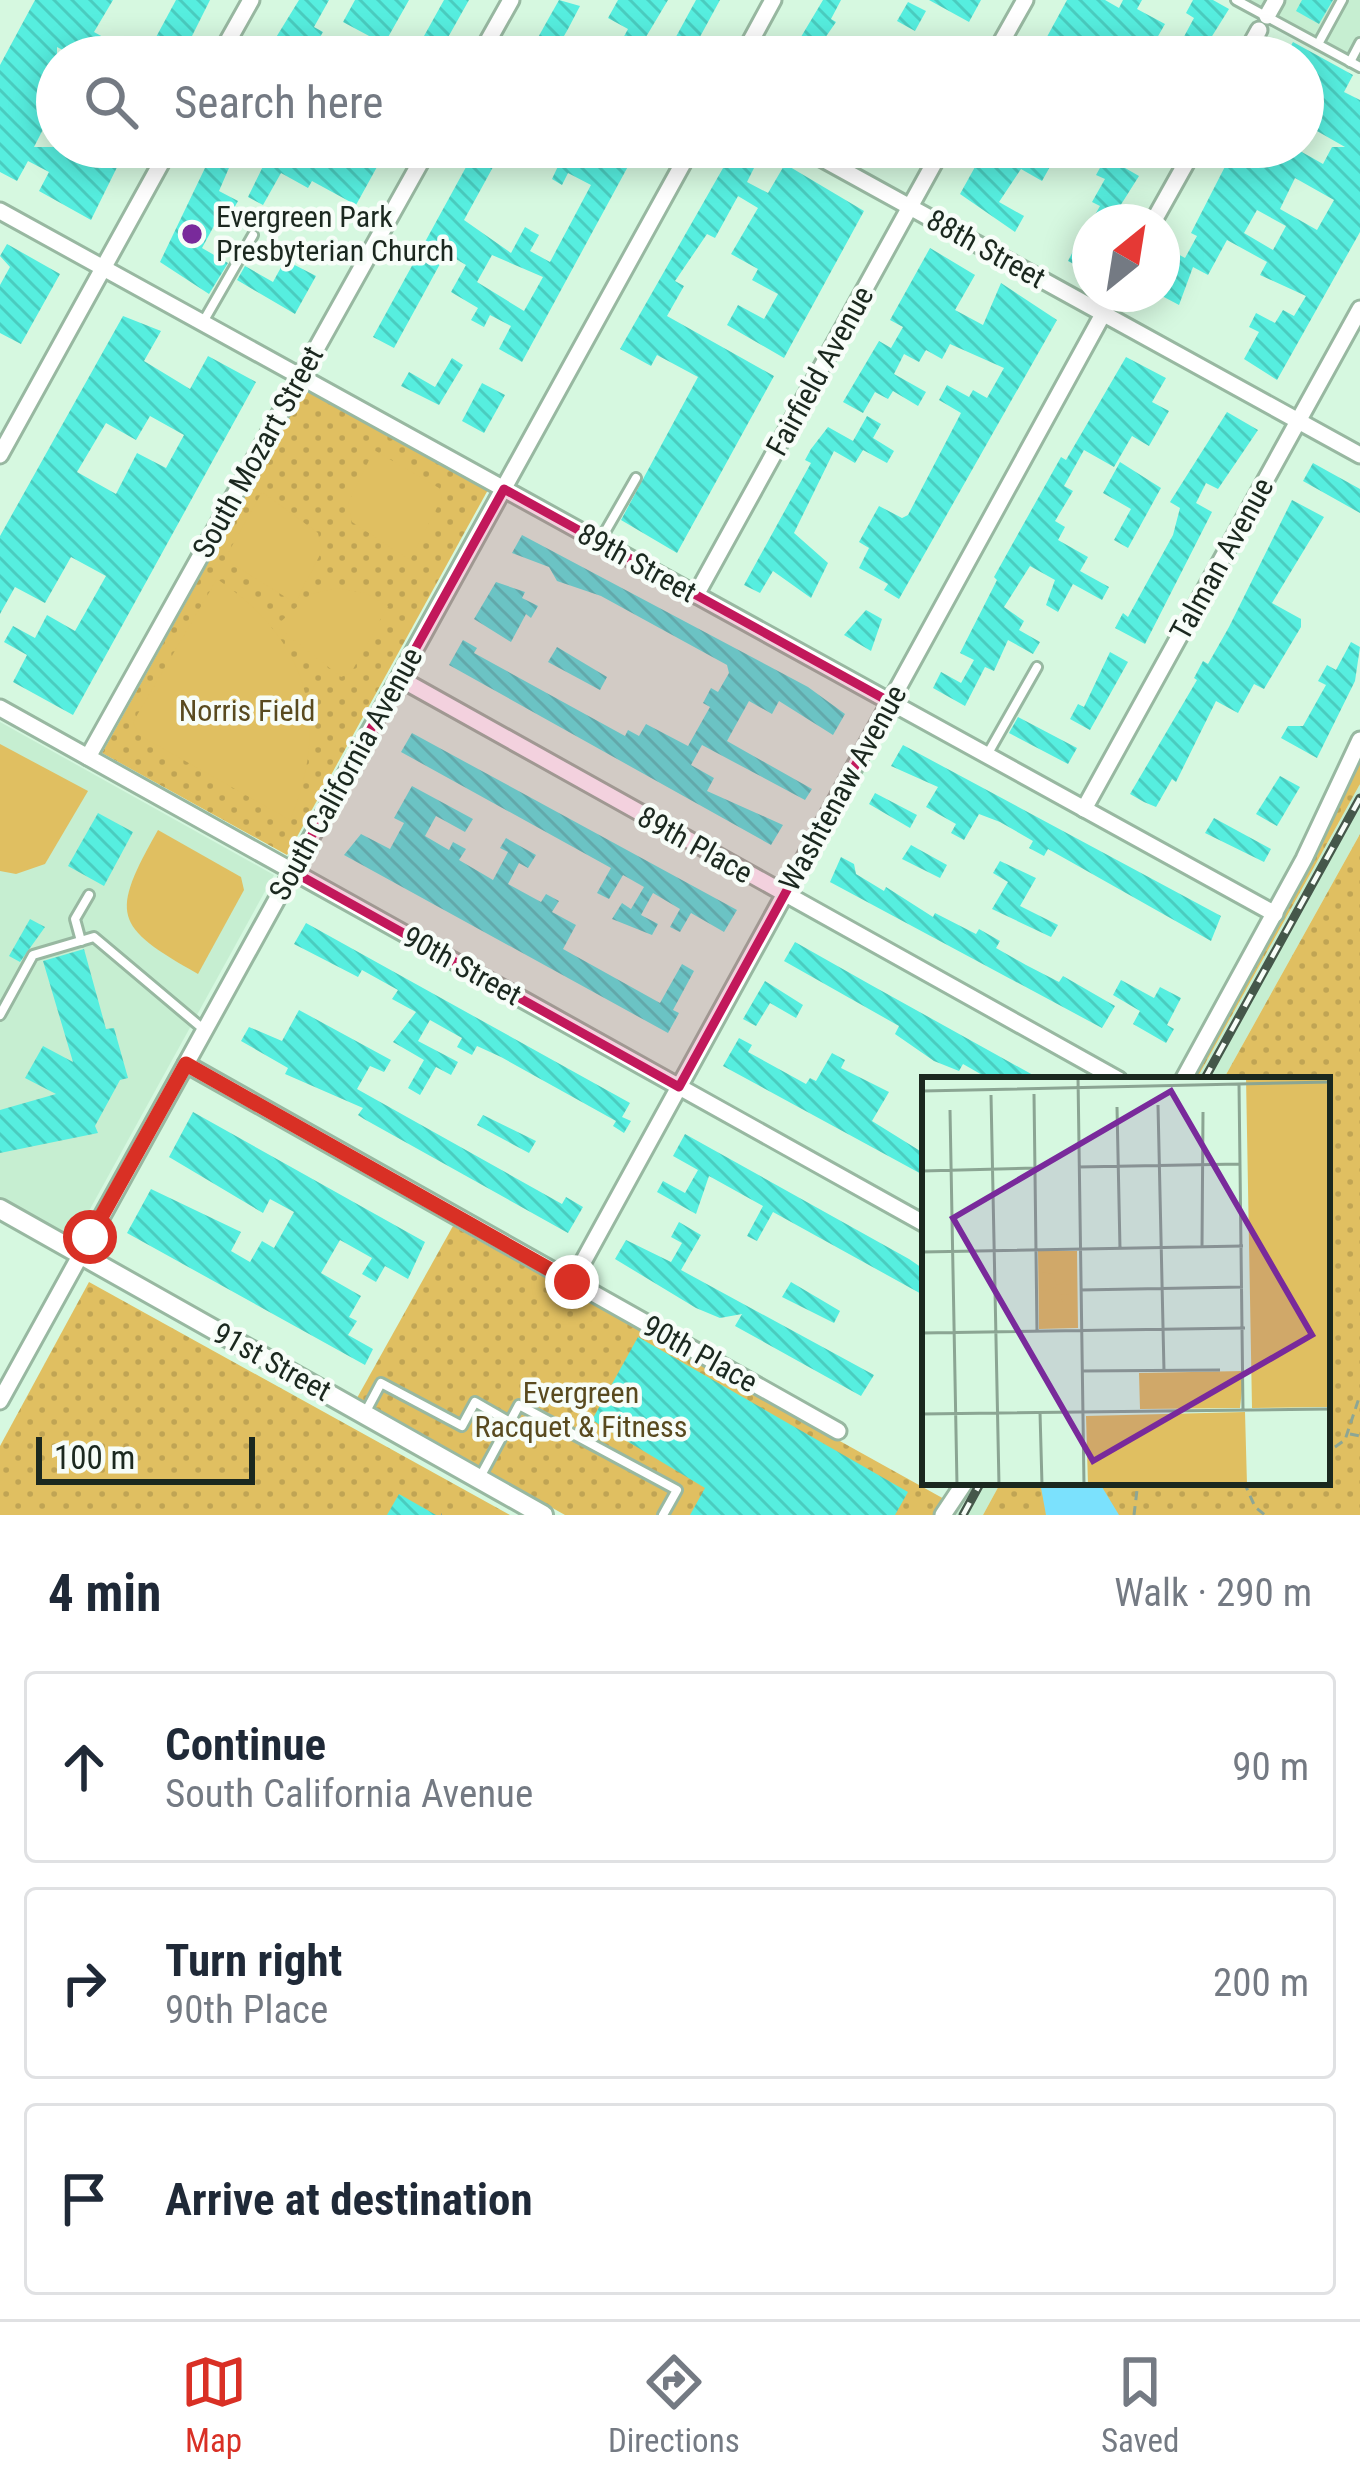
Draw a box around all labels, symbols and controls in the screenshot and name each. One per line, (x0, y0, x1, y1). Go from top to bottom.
search box (36, 36, 1324, 168)
icon: search (78, 69, 144, 135)
text: Search here (174, 76, 383, 129)
place label: Evergreen Park Presbyterian Church (216, 199, 454, 268)
street label: 88th Street (921, 202, 1052, 295)
north arrow (1072, 204, 1180, 312)
marker: Evergreen Park Presbyterian Church (179, 221, 205, 247)
street label: Fairfield Avenue (759, 280, 880, 462)
street label: South Mozart Street (185, 340, 330, 564)
street label: Talman Avenue (1163, 472, 1280, 646)
street label: 89th Street (572, 516, 703, 609)
street label: South California Avenue (262, 641, 430, 906)
street label: Washtenaw Avenue (772, 679, 914, 897)
park label: Norris Field (179, 693, 315, 728)
street label: 89th Place (632, 799, 759, 890)
street label: 90th Street (397, 919, 528, 1012)
inset map (922, 1077, 1330, 1485)
route start (63, 1210, 117, 1264)
route end (545, 1255, 599, 1309)
street label: 90th Place (637, 1308, 764, 1399)
street label: 91st Street (207, 1315, 337, 1408)
park label: Evergreen Racquet & Fitness (475, 1375, 687, 1444)
scale bar (36, 1431, 255, 1484)
text: 100 m (54, 1438, 135, 1477)
text: 4 min (48, 1564, 161, 1623)
text: Walk · 290 m (1114, 1570, 1312, 1616)
text: Continue (165, 1718, 326, 1771)
icon: ahead (51, 1734, 117, 1800)
text: 90 m (1232, 1744, 1309, 1790)
text: South California Avenue (165, 1771, 533, 1817)
text: Turn right (165, 1934, 342, 1987)
icon: right (51, 1950, 117, 2016)
text: 200 m (1213, 1960, 1309, 2006)
text: 90th Place (165, 1987, 328, 2033)
icon: arrive (51, 2166, 117, 2232)
text: Arrive at destination (165, 2173, 533, 2226)
tab: Map (181, 2349, 247, 2460)
tab: Directions (608, 2349, 740, 2460)
tab: Saved (1101, 2349, 1179, 2460)

